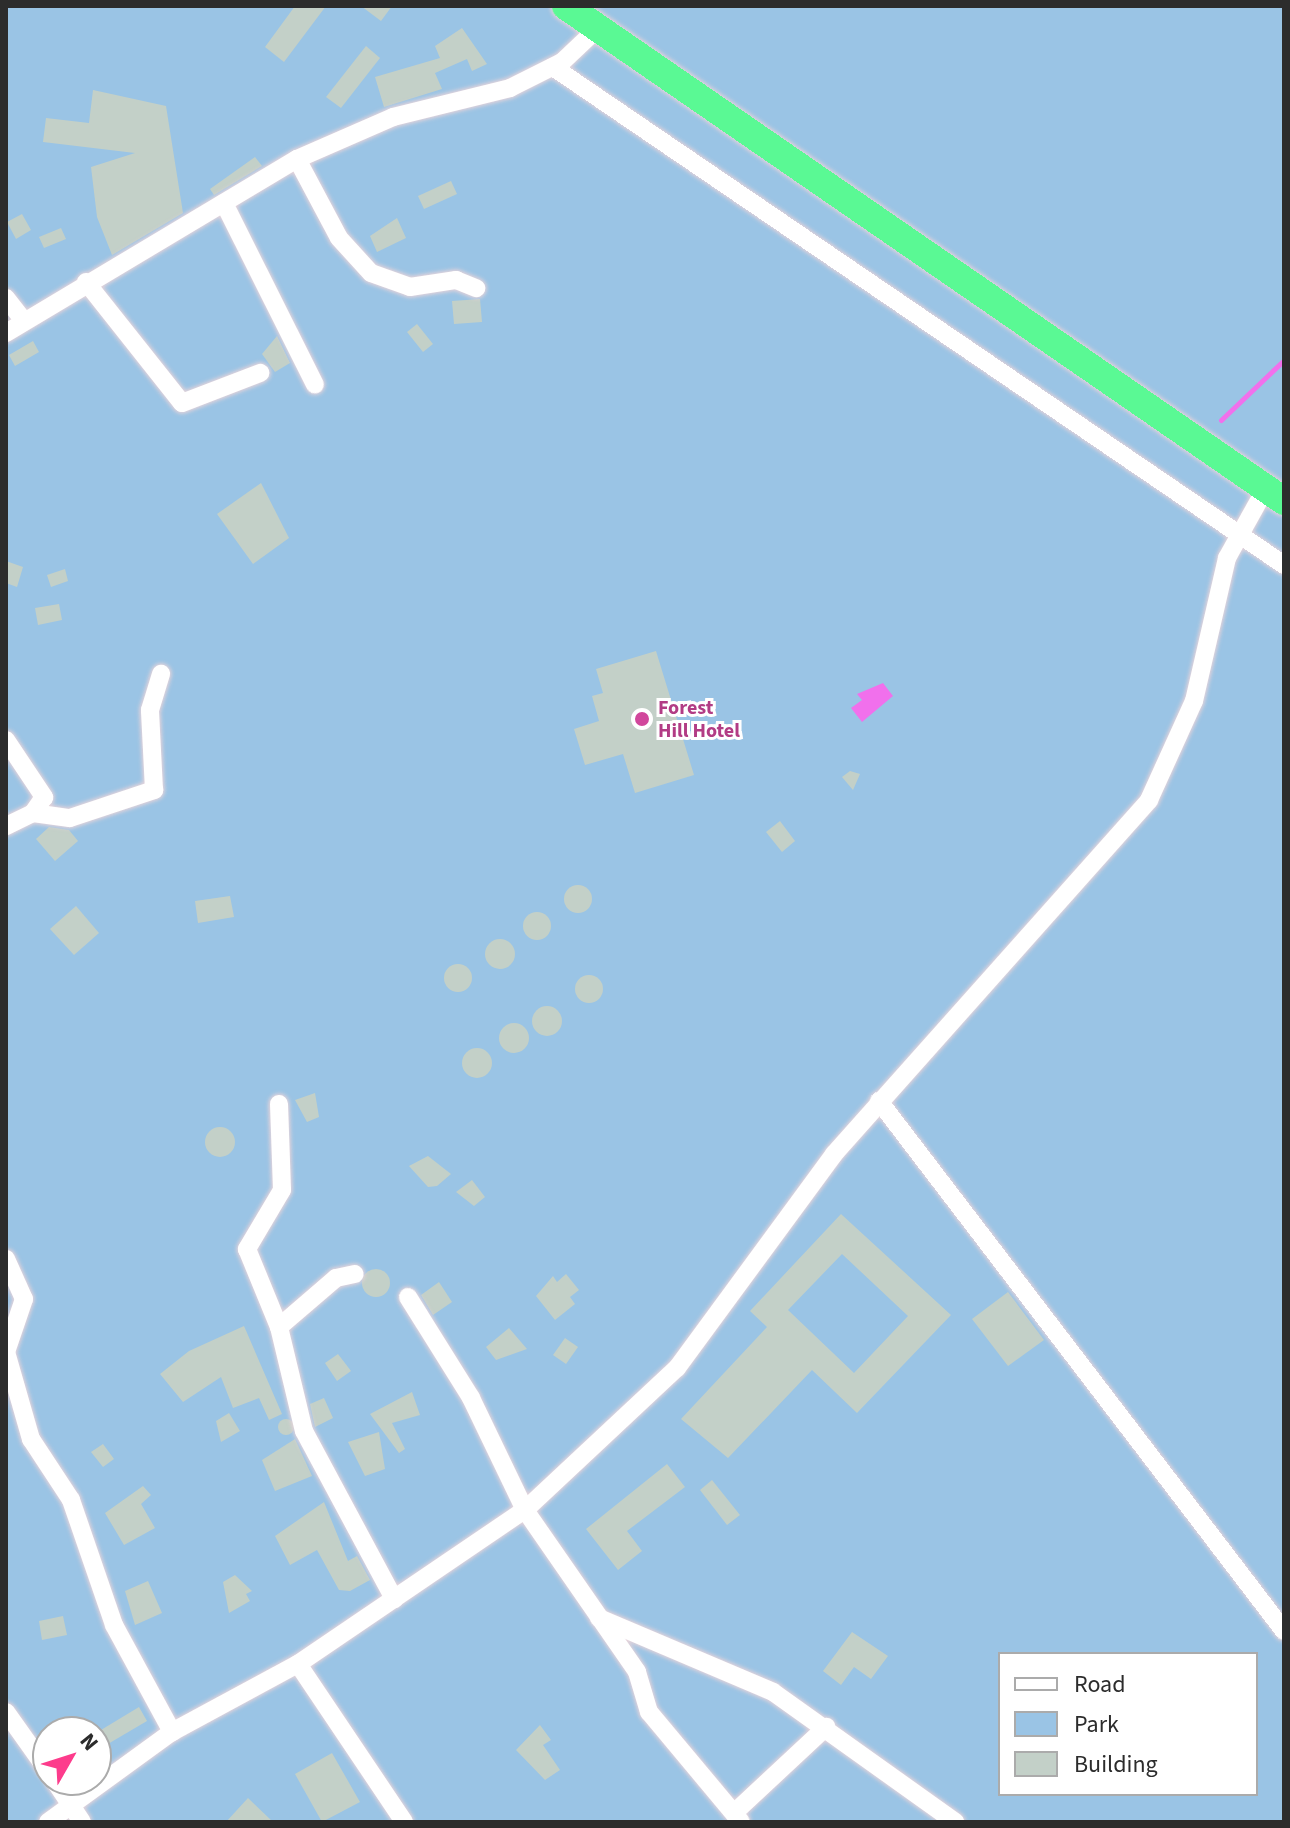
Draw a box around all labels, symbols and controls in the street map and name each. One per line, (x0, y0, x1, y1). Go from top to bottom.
place label: Forest Hill Hotel (658, 696, 740, 743)
marker: Forest Hill Hotel (633, 710, 651, 728)
legend (998, 1652, 1258, 1796)
text: Road (1074, 1667, 1126, 1702)
text: Park (1074, 1707, 1119, 1742)
north arrow (32, 1716, 112, 1796)
text: N (72, 1726, 106, 1758)
text: Building (1074, 1747, 1158, 1782)

